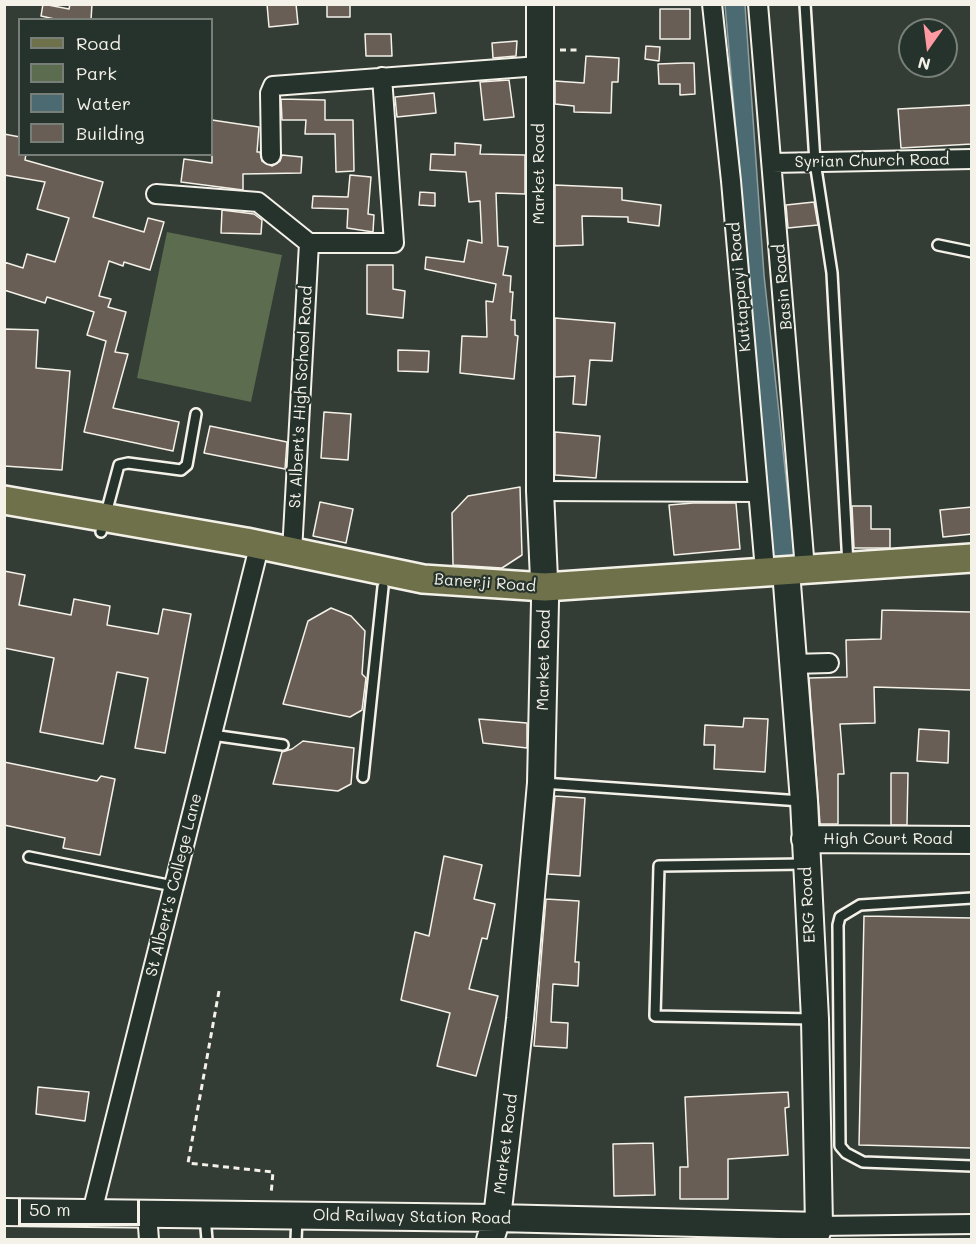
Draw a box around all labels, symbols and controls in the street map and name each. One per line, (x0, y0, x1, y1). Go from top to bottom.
legend (18, 18, 213, 156)
north arrow (898, 18, 958, 78)
text: Road (76, 31, 121, 55)
text: N (916, 52, 932, 76)
text: Park (76, 61, 117, 85)
text: Water (76, 91, 131, 115)
text: Building (76, 121, 144, 145)
street label: Market Road (529, 123, 549, 225)
street label: Syrian Church Road (794, 150, 950, 172)
street label: Kuttappayi Road (725, 221, 755, 353)
street label: Basin Road (770, 243, 796, 331)
street label: St Albert's High School Road (286, 285, 316, 509)
street label: Banerji Road (433, 570, 537, 596)
street label: Market Road (534, 609, 554, 711)
street label: St Albert's College Lane (142, 791, 206, 979)
street label: High Court Road (823, 829, 953, 849)
street label: ERG Road (796, 866, 820, 944)
street label: Market Road (490, 1093, 522, 1195)
scale bar (21, 1187, 142, 1225)
text: 50 m (29, 1197, 71, 1221)
street label: Old Railway Station Road (313, 1206, 511, 1228)

